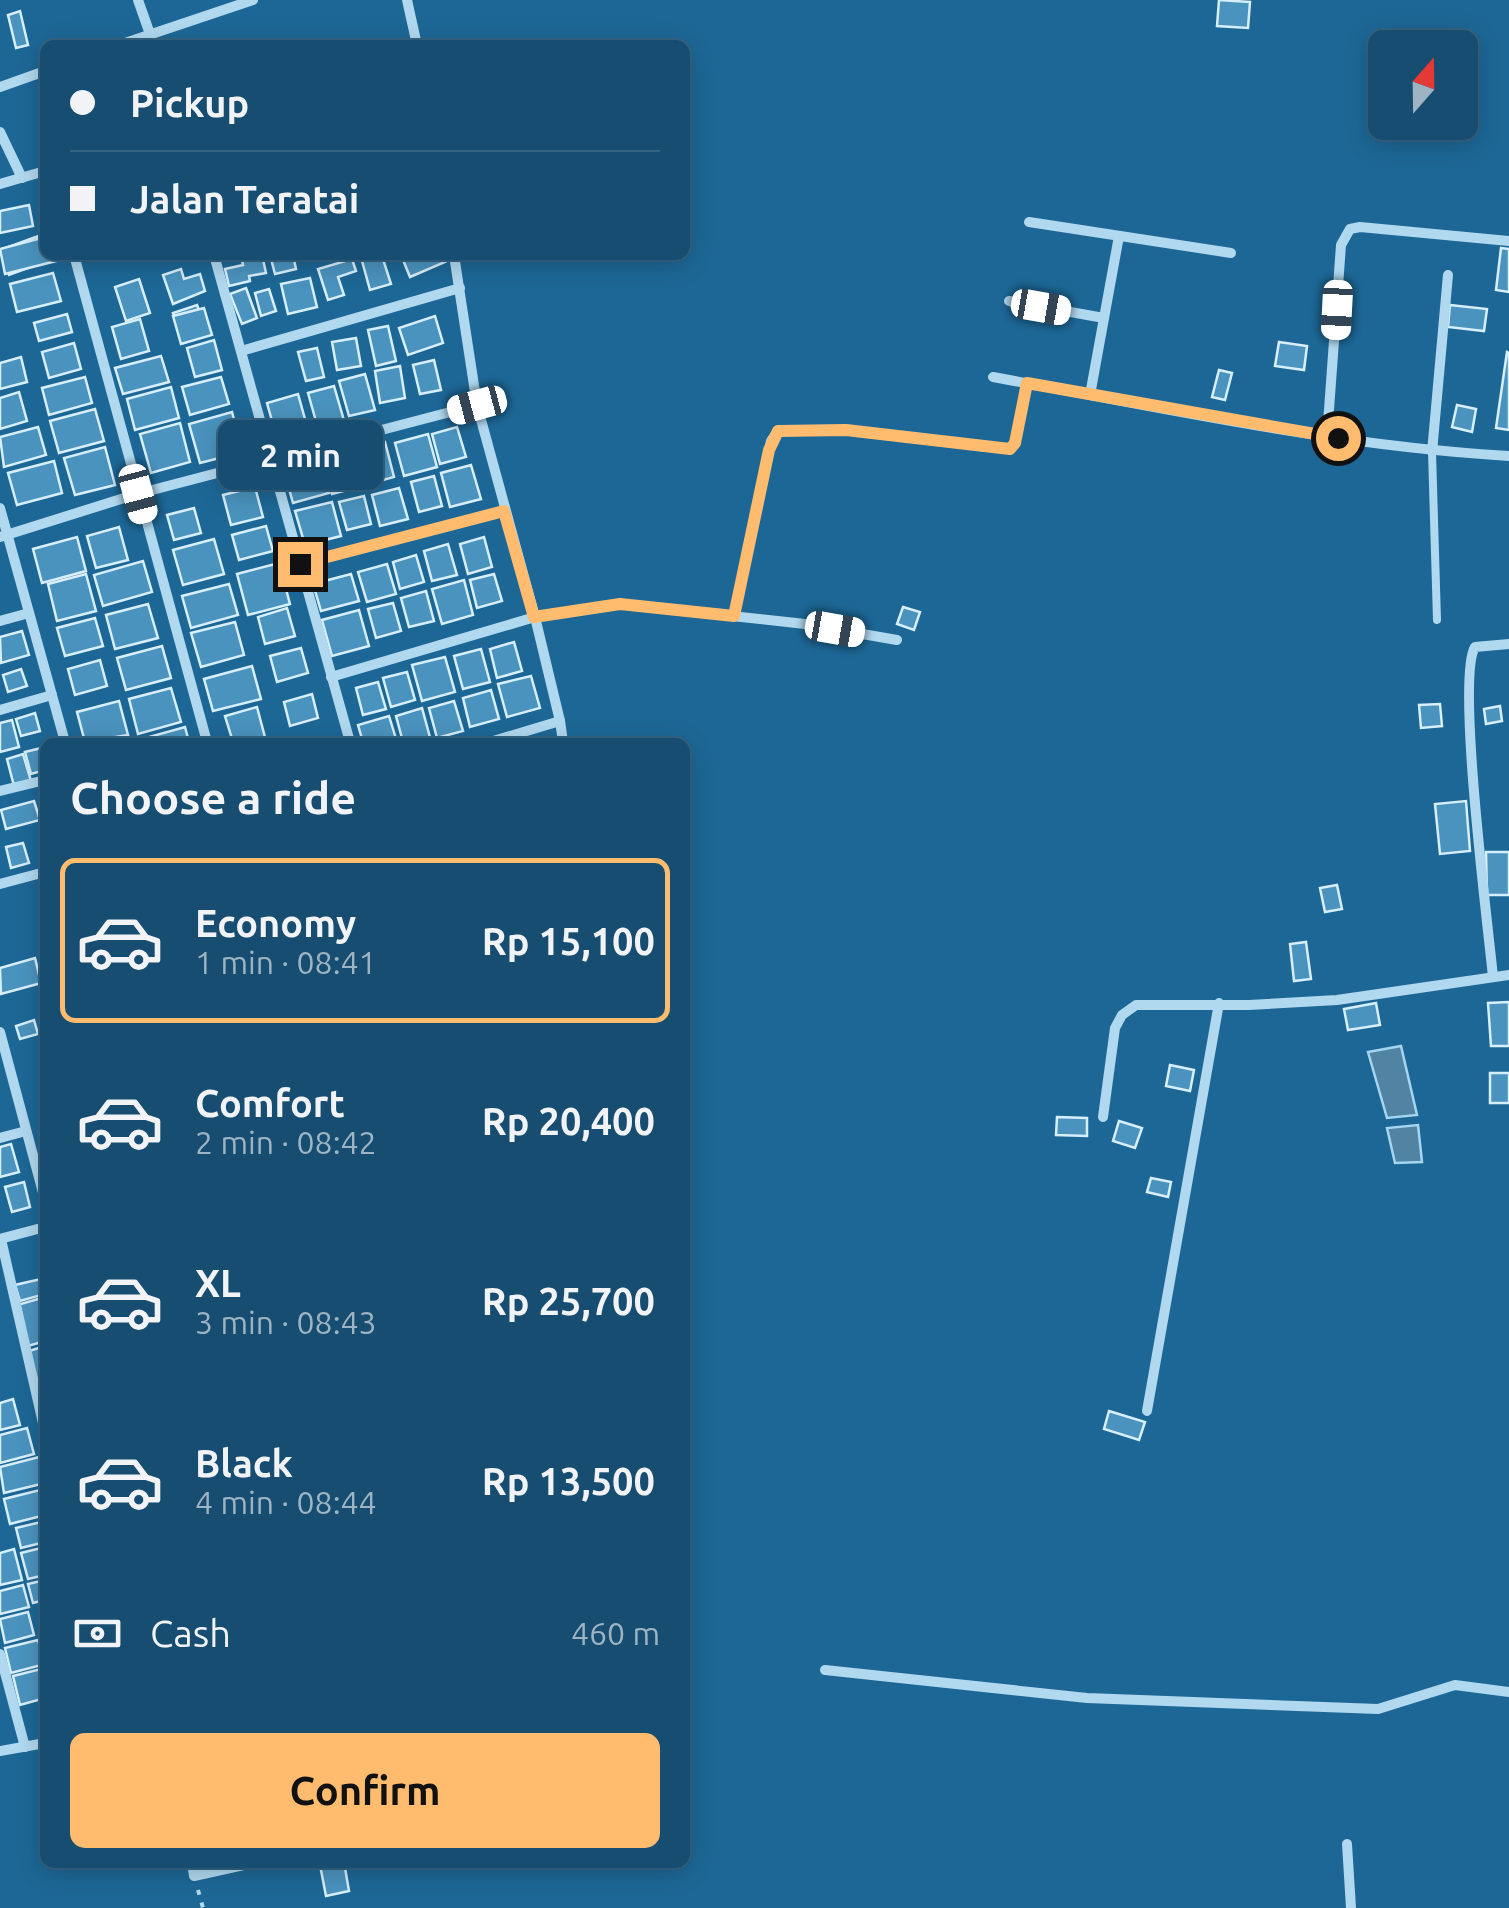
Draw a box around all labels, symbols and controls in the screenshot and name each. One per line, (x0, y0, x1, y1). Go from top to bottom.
north arrow (1368, 30, 1478, 140)
map controls (1368, 30, 1478, 140)
text: Pickup (130, 82, 249, 124)
text: Jalan Teratai (130, 178, 359, 220)
car (1320, 279, 1354, 341)
car (1009, 287, 1073, 327)
car (444, 383, 510, 427)
route start (1316, 416, 1361, 461)
callout: 2 min (218, 419, 382, 489)
text: 2 min (260, 437, 341, 473)
car (116, 461, 160, 527)
route end (278, 542, 323, 587)
car (803, 609, 867, 649)
text: Choose a ride (70, 772, 356, 823)
icon: car (75, 896, 165, 986)
text: Economy (195, 902, 356, 944)
text: Rp 15,100 (482, 920, 655, 962)
text: 1 min · 08:41 (195, 944, 377, 980)
icon: car (75, 1076, 165, 1166)
text: Comfort (195, 1082, 345, 1124)
text: Rp 20,400 (482, 1100, 655, 1142)
text: 2 min · 08:42 (195, 1124, 377, 1160)
icon: car (75, 1256, 165, 1346)
text: XL (195, 1262, 241, 1304)
text: Rp 25,700 (482, 1280, 655, 1322)
text: 3 min · 08:43 (195, 1304, 377, 1340)
icon: car (75, 1436, 165, 1526)
text: Black (195, 1442, 293, 1484)
text: Rp 13,500 (482, 1460, 655, 1502)
text: 4 min · 08:44 (195, 1484, 377, 1520)
icon: cash (70, 1606, 125, 1661)
text: Cash (150, 1612, 231, 1654)
text: 460 m (571, 1615, 660, 1651)
button: Confirm (70, 1733, 660, 1848)

